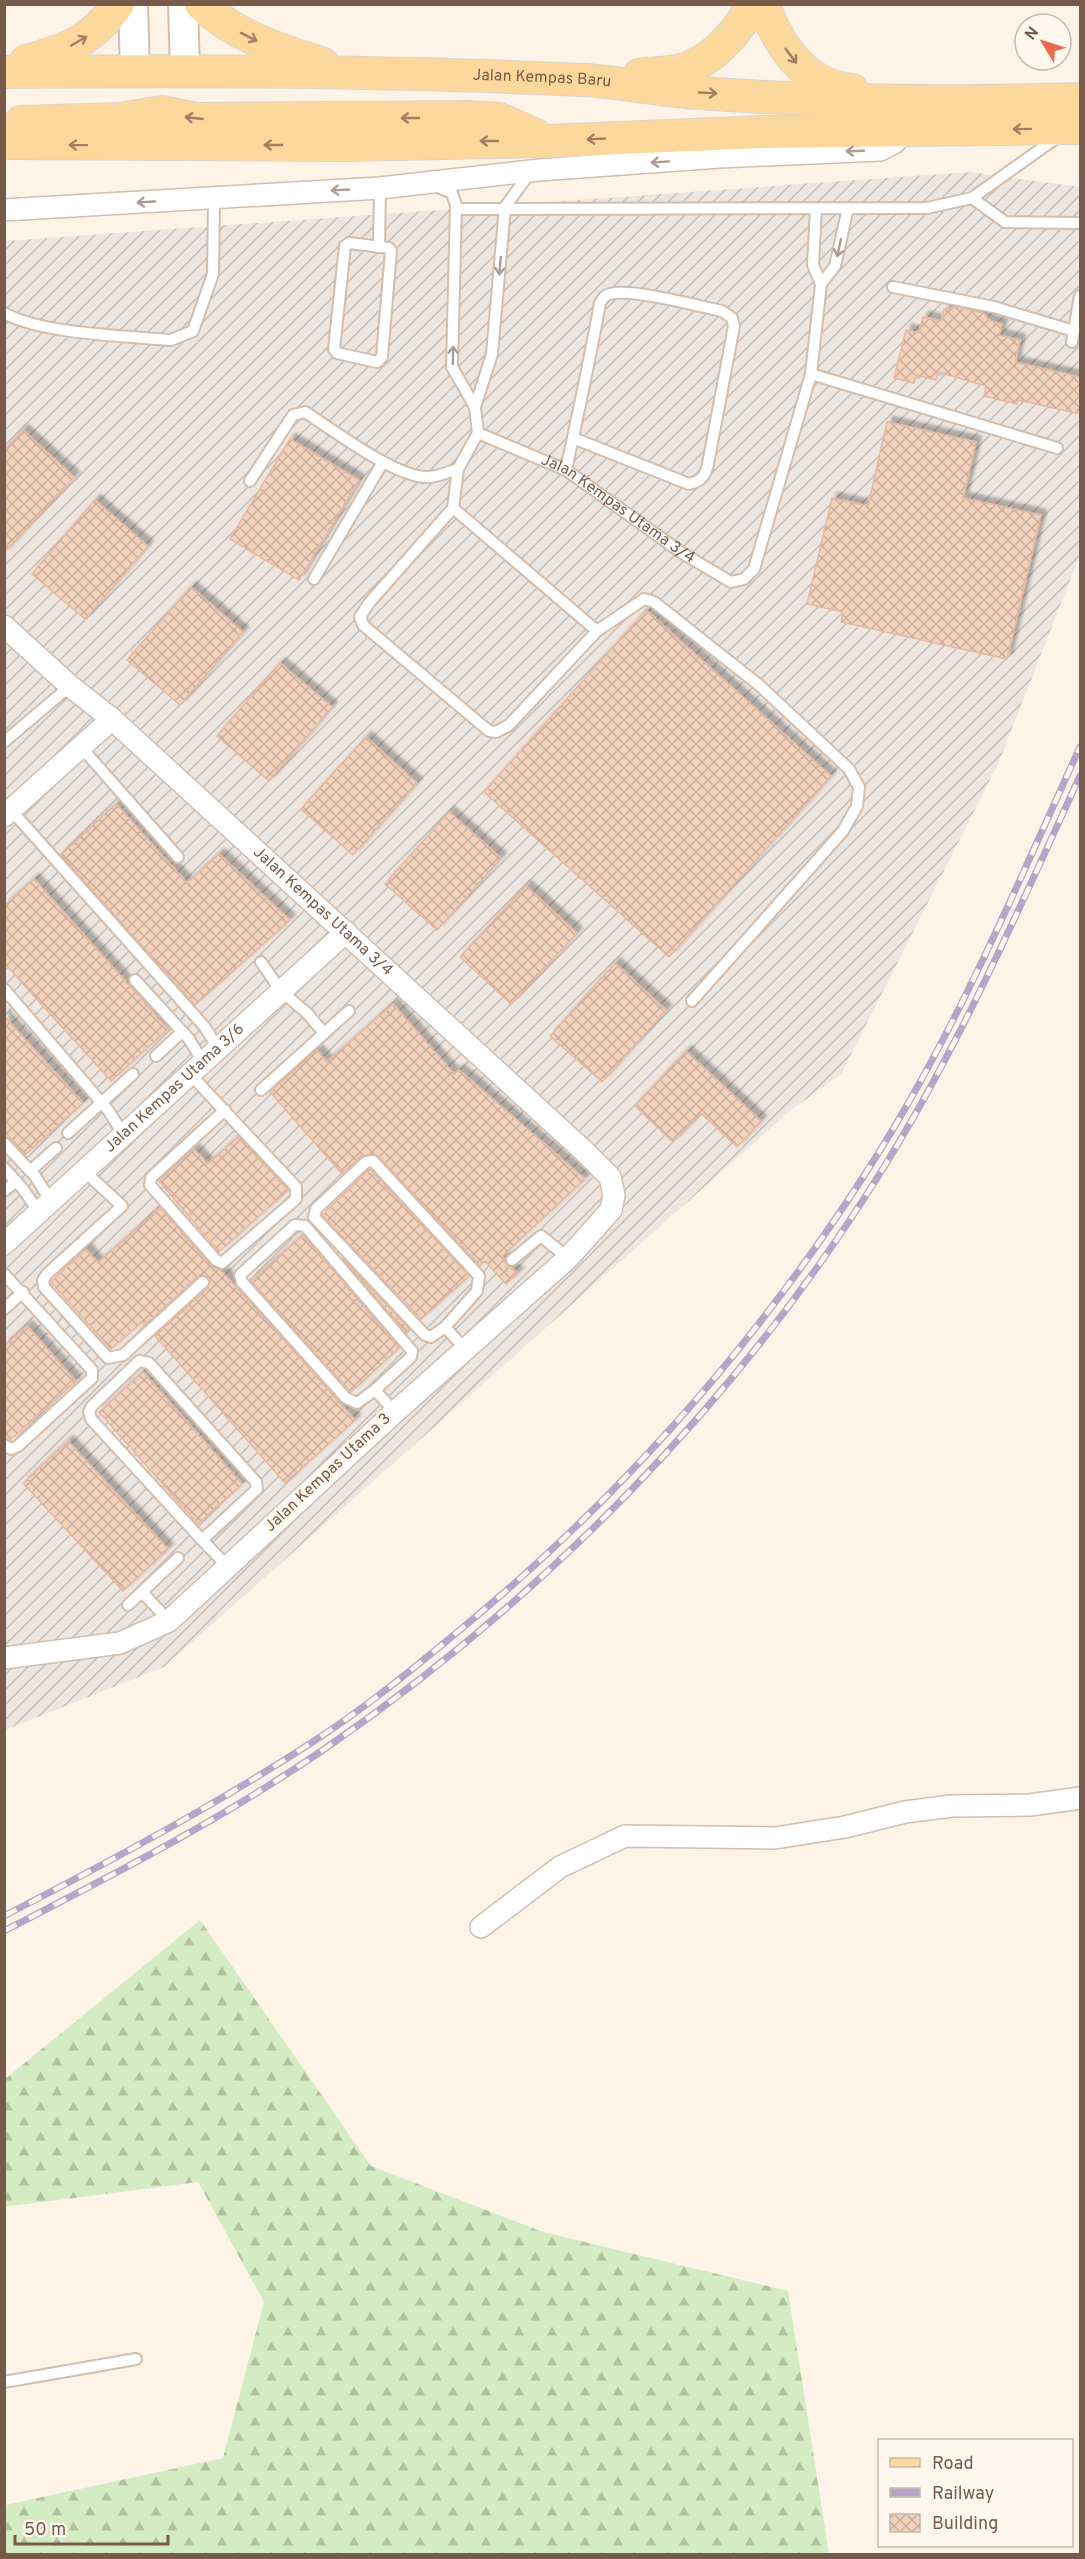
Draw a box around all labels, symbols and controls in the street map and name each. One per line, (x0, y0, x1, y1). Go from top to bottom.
north arrow (1013, 12, 1073, 72)
text: N (1021, 23, 1044, 45)
one-way arrow (240, 31, 258, 43)
one-way arrow (70, 35, 87, 47)
one-way arrow (785, 47, 797, 63)
street label: Jalan Kempas Baru (472, 66, 612, 92)
one-way arrow (698, 88, 718, 99)
one-way arrow (185, 112, 205, 123)
one-way arrow (401, 112, 421, 124)
one-way arrow (1013, 123, 1033, 135)
one-way arrow (587, 133, 607, 144)
one-way arrow (480, 135, 500, 147)
one-way arrow (69, 139, 89, 150)
one-way arrow (264, 139, 284, 151)
one-way arrow (845, 145, 865, 156)
one-way arrow (650, 157, 670, 168)
one-way arrow (331, 184, 351, 195)
one-way arrow (136, 197, 156, 208)
one-way arrow (832, 238, 844, 257)
one-way arrow (494, 255, 505, 275)
one-way arrow (447, 345, 458, 365)
street label: Jalan Kempas Utama 3/4 (537, 450, 699, 568)
street label: Jalan Kempas Utama 3/4 (248, 843, 397, 981)
street label: Jalan Kempas Utama 3/6 (101, 1019, 249, 1157)
street label: Jalan Kempas Utama 3 (261, 1409, 395, 1537)
legend (878, 2439, 1073, 2547)
text: Road (932, 2453, 974, 2476)
text: Railway (932, 2483, 994, 2506)
scale bar (15, 2508, 168, 2546)
text: Building (932, 2513, 998, 2536)
text: 50 m (24, 2519, 66, 2542)

